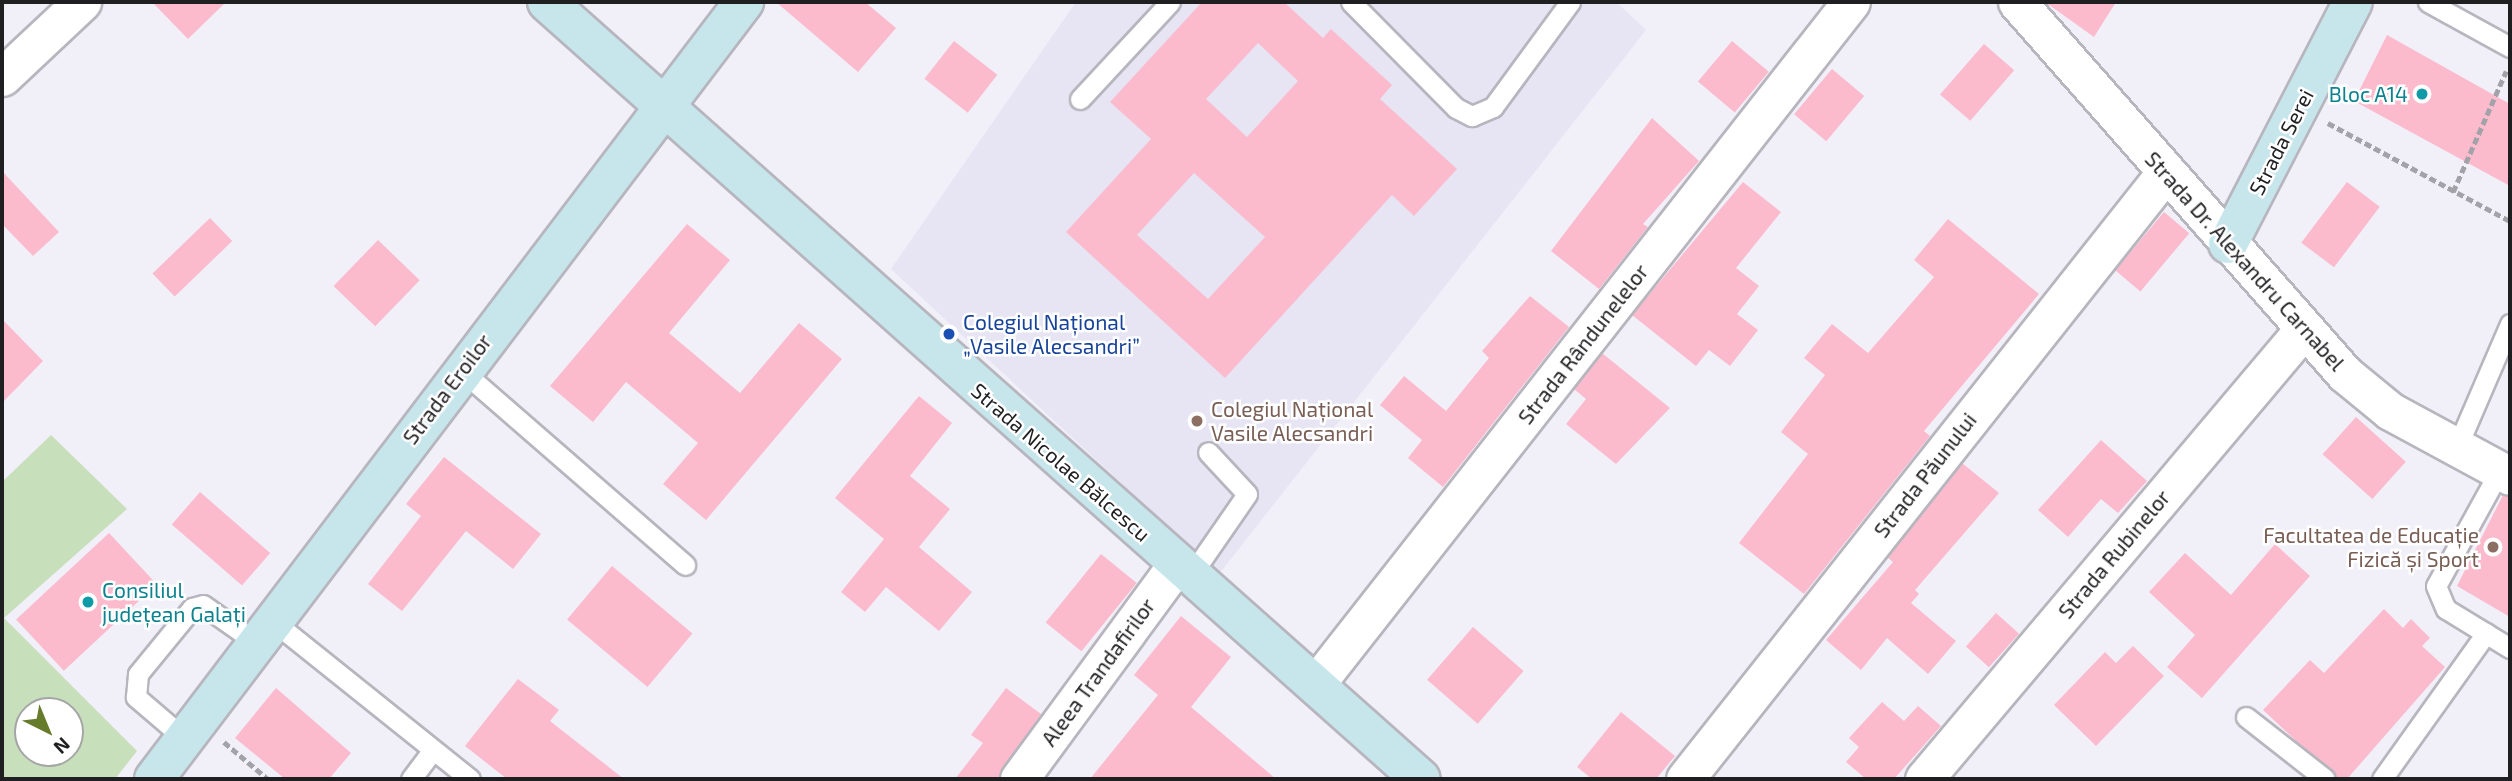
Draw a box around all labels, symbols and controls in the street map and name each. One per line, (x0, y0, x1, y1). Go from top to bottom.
place label: Bloc A14 (2328, 81, 2408, 107)
street label: Strada Serei (2244, 85, 2318, 199)
marker: Bloc A14 (2414, 86, 2430, 102)
street label: Strada Dr. Alexandru Carnabel (2140, 146, 2350, 376)
street label: Strada Rândunelelor (1513, 259, 1653, 429)
place label: Colegiul Național „Vasile Alecsandri” (963, 309, 1140, 359)
marker: Colegiul Național „Vasile Alecsandri” (941, 326, 957, 342)
street label: Strada Eroilor (397, 329, 497, 449)
street label: Strada Nicolae Bălcescu (966, 377, 1156, 547)
place label: Colegiul Național Vasile Alecsandri (1211, 396, 1374, 446)
street label: Strada Păunului (1869, 408, 1981, 542)
marker: Colegiul Național Vasile Alecsandri (1189, 413, 1205, 429)
street label: Strada Rubinelor (2053, 485, 2175, 623)
place label: Facultatea de Educație Fizică și Sport (2263, 522, 2479, 572)
marker: Facultatea de Educație Fizică și Sport (2485, 539, 2501, 555)
place label: Consiliul județean Galați (102, 577, 246, 627)
street label: Aleea Trandafirilor (1036, 593, 1160, 751)
marker: Consiliul județean Galați (80, 594, 96, 610)
north arrow (14, 697, 84, 767)
text: N (49, 733, 75, 759)

